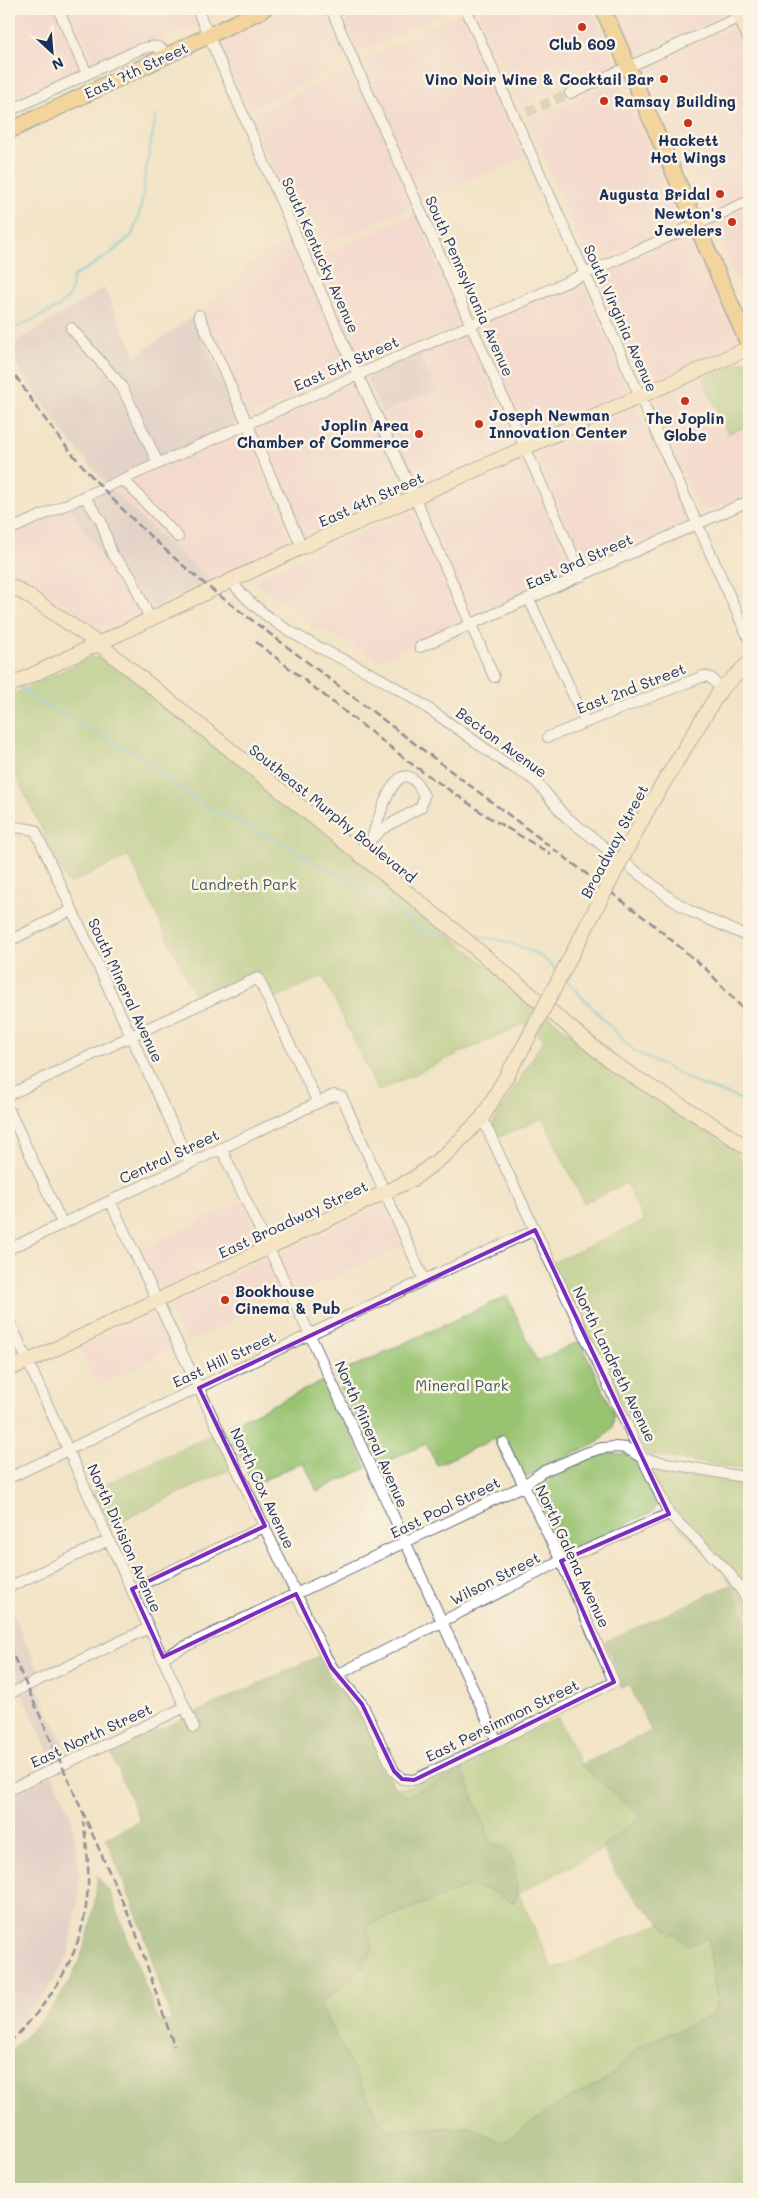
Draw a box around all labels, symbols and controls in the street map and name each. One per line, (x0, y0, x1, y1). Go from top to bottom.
marker: Club 609 (576, 21, 588, 33)
north arrow (28, 28, 78, 78)
place label: Club 609 (549, 34, 615, 54)
street label: East 7th Street (81, 37, 191, 103)
text: N (49, 53, 67, 75)
place label: Vino Noir Wine & Cocktail Bar (425, 69, 654, 89)
marker: Vino Noir Wine & Cocktail Bar (658, 73, 670, 85)
place label: Ramsay Building (614, 91, 736, 111)
marker: Ramsay Building (598, 95, 610, 107)
marker: Hackett Hot Wings (682, 117, 694, 129)
place label: Hackett Hot Wings (650, 130, 726, 167)
street label: South Kentucky Avenue (278, 174, 364, 336)
place label: Augusta Bridal (599, 184, 710, 204)
marker: Augusta Bridal (714, 188, 726, 200)
street label: South Pennsylvania Avenue (421, 193, 519, 379)
place label: Newton's Jewelers (654, 203, 722, 240)
marker: Newton's Jewelers (726, 216, 738, 228)
street label: South Virginia Avenue (579, 241, 663, 395)
street label: East 5th Street (290, 331, 402, 395)
marker: The Joplin Globe (679, 395, 691, 407)
place label: Joseph Newman Innovation Center (489, 405, 627, 442)
place label: The Joplin Globe (646, 408, 724, 445)
place label: Joplin Area Chamber of Commerce (237, 415, 409, 452)
marker: Joseph Newman Innovation Center (473, 418, 485, 430)
marker: Joplin Area Chamber of Commerce (413, 428, 425, 440)
street label: East 4th Street (315, 467, 427, 531)
street label: East 3rd Street (522, 528, 636, 594)
street label: East 2nd Street (574, 658, 688, 718)
street label: Becton Avenue (452, 702, 552, 782)
street label: Southeast Murphy Boulevard (245, 739, 421, 887)
street label: Broadway Street (576, 781, 652, 901)
park label: Landreth Park (191, 874, 297, 894)
street label: South Mineral Avenue (84, 915, 168, 1065)
street label: Central Street (116, 1124, 222, 1188)
street label: East Broadway Street (215, 1176, 371, 1262)
place label: Bookhouse Cinema & Pub (235, 1281, 340, 1318)
street label: North Landreth Avenue (569, 1283, 661, 1445)
marker: Bookhouse Cinema & Pub (219, 1294, 231, 1306)
street label: East Hill Street (169, 1326, 279, 1392)
street label: North Mineral Avenue (331, 1357, 413, 1511)
park label: Mineral Park (415, 1375, 509, 1395)
street label: North Cox Avenue (226, 1424, 300, 1552)
street label: North Division Avenue (83, 1461, 167, 1615)
street label: East Pool Street (387, 1472, 503, 1542)
street label: North Galena Avenue (531, 1481, 615, 1631)
street label: Wilson Street (447, 1547, 543, 1609)
street label: East Persimmon Street (422, 1674, 582, 1766)
street label: East North Street (27, 1698, 155, 1772)

